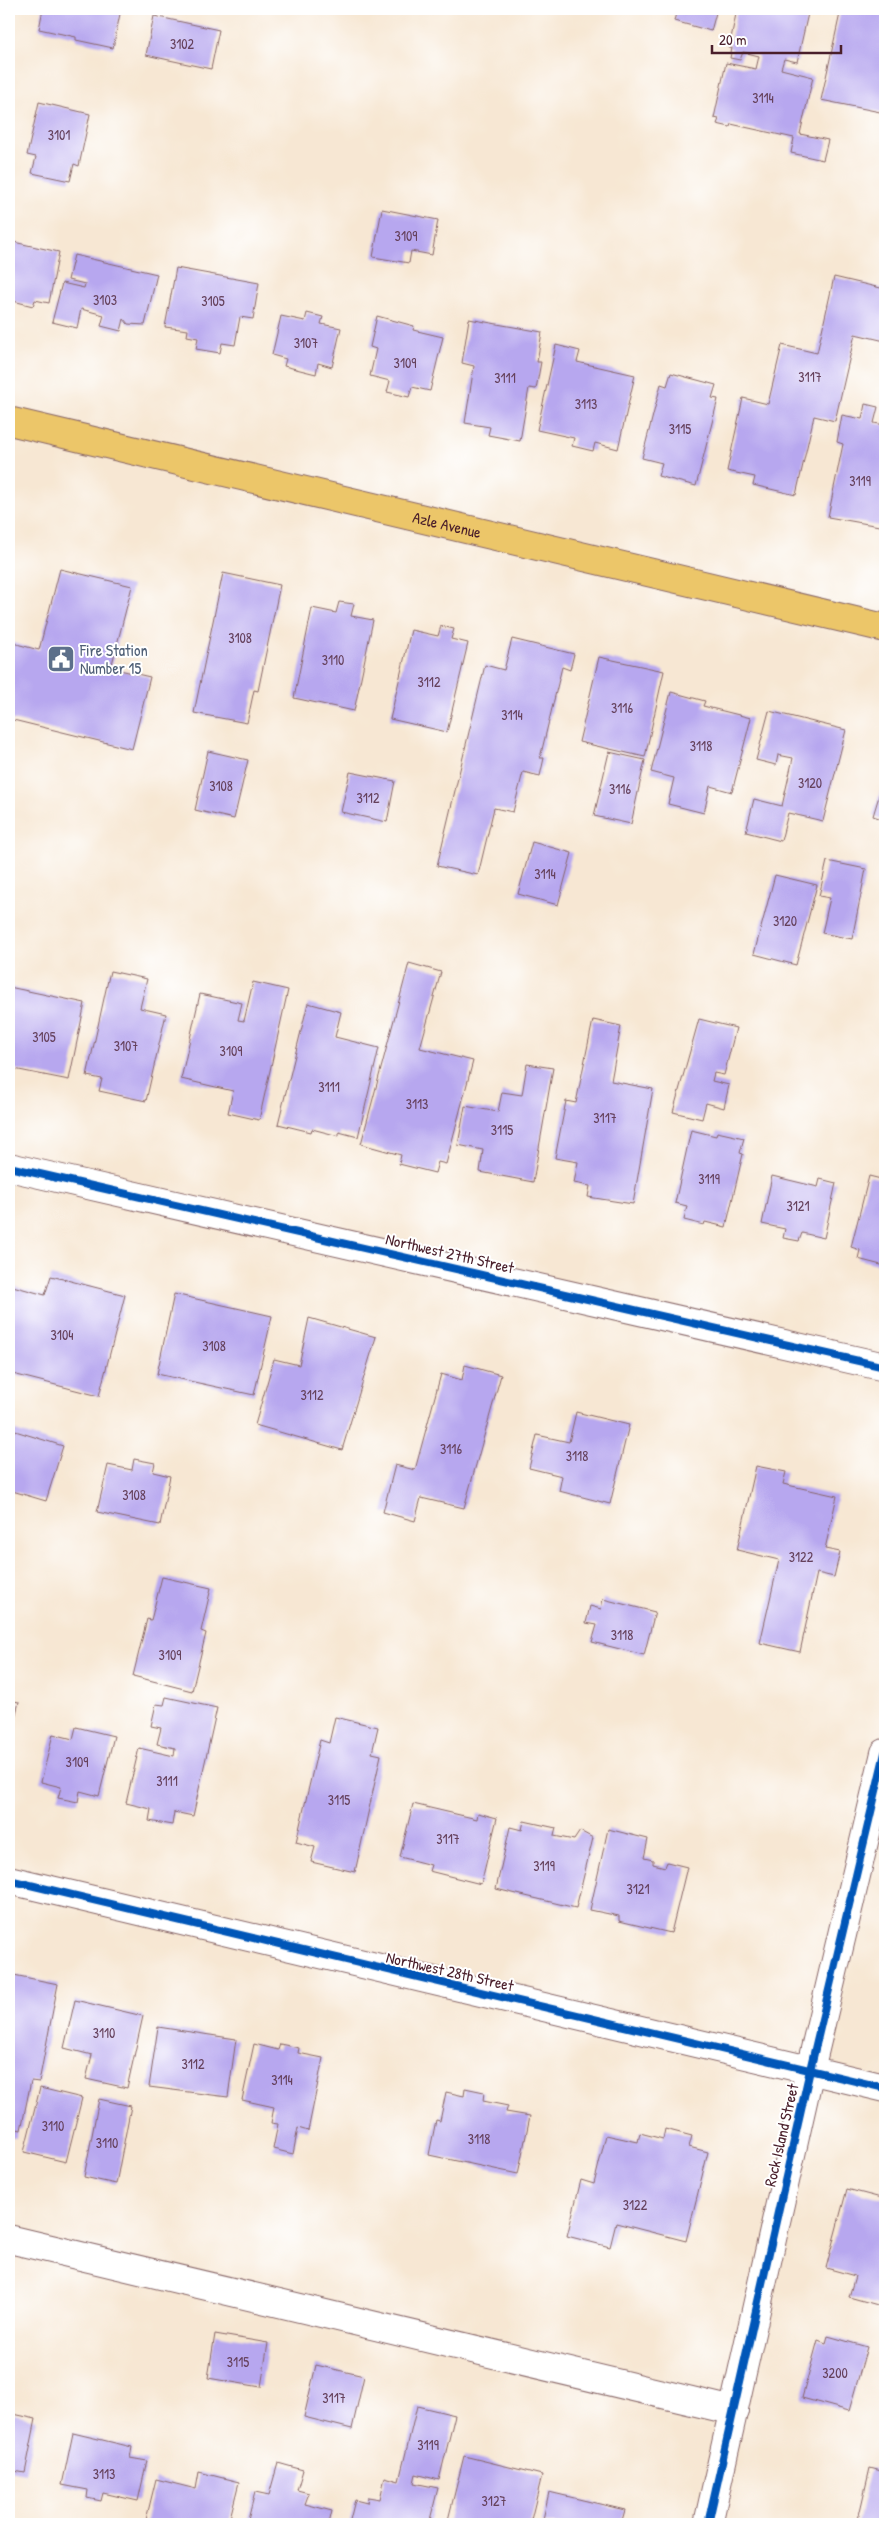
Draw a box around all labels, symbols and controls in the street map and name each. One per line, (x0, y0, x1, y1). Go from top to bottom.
scale bar (712, 22, 840, 54)
text: 20 m (719, 29, 746, 50)
house number: 3102 (170, 34, 195, 53)
house number: 3114 (752, 88, 774, 107)
house number: 3101 (48, 125, 70, 144)
house number: 3109 (395, 226, 417, 245)
house number: 3103 (93, 290, 117, 309)
house number: 3105 (201, 291, 225, 310)
house number: 3107 (294, 333, 318, 352)
house number: 3109 (394, 353, 416, 372)
house number: 3117 (798, 367, 822, 386)
house number: 3111 (494, 368, 516, 387)
house number: 3113 (575, 394, 597, 413)
house number: 3115 (669, 419, 691, 438)
house number: 3119 (849, 471, 871, 490)
street label: Azle Avenue (411, 506, 484, 543)
house number: 3108 (228, 628, 252, 647)
place label: Fire Station Number 15 (79, 639, 148, 679)
public building icon: Fire Station Number 15 (46, 644, 76, 674)
house number: 3110 (322, 650, 344, 669)
house number: 3112 (418, 672, 441, 691)
house number: 3116 (611, 698, 633, 717)
house number: 3114 (501, 705, 523, 724)
house number: 3118 (690, 736, 712, 755)
house number: 3120 (798, 773, 822, 792)
house number: 3108 (209, 776, 233, 795)
house number: 3116 (609, 779, 631, 798)
house number: 3112 (357, 788, 380, 807)
house number: 3114 (534, 864, 556, 883)
house number: 3120 (773, 911, 797, 930)
house number: 3105 (32, 1027, 56, 1046)
house number: 3107 (114, 1036, 138, 1055)
house number: 3109 (220, 1041, 242, 1060)
house number: 3111 (318, 1077, 340, 1096)
house number: 3113 (406, 1094, 428, 1113)
house number: 3117 (593, 1108, 617, 1127)
house number: 3115 (491, 1120, 513, 1139)
house number: 3119 (698, 1169, 720, 1188)
house number: 3121 (787, 1196, 810, 1215)
street label: Northwest 27th Street (384, 1228, 517, 1279)
house number: 3104 (51, 1325, 73, 1344)
house number: 3108 (202, 1336, 226, 1355)
house number: 3112 (301, 1385, 324, 1404)
house number: 3116 (440, 1439, 462, 1458)
house number: 3118 (566, 1446, 588, 1465)
house number: 3108 (122, 1485, 146, 1504)
house number: 3122 (789, 1547, 814, 1566)
house number: 3118 (611, 1625, 633, 1644)
house number: 3109 (159, 1645, 181, 1664)
house number: 3109 (66, 1752, 88, 1771)
house number: 3111 (156, 1771, 178, 1790)
house number: 3115 (328, 1790, 350, 1809)
house number: 3117 (436, 1829, 460, 1848)
house number: 3119 (533, 1856, 555, 1875)
house number: 3121 (627, 1879, 650, 1898)
street label: Northwest 28th Street (384, 1946, 516, 1996)
house number: 3110 (93, 2023, 115, 2042)
house number: 3112 (182, 2054, 205, 2073)
house number: 3114 (271, 2070, 293, 2089)
street label: Rock Island Street (758, 2081, 804, 2189)
house number: 3110 (42, 2116, 64, 2135)
house number: 3118 (468, 2129, 490, 2148)
house number: 3110 (96, 2133, 118, 2152)
house number: 3122 (623, 2195, 648, 2214)
house number: 3115 (227, 2352, 249, 2371)
house number: 3200 (822, 2363, 848, 2382)
house number: 3117 (322, 2388, 346, 2407)
house number: 3119 (417, 2435, 439, 2454)
house number: 3113 (93, 2464, 115, 2483)
house number: 3127 (482, 2491, 506, 2510)

